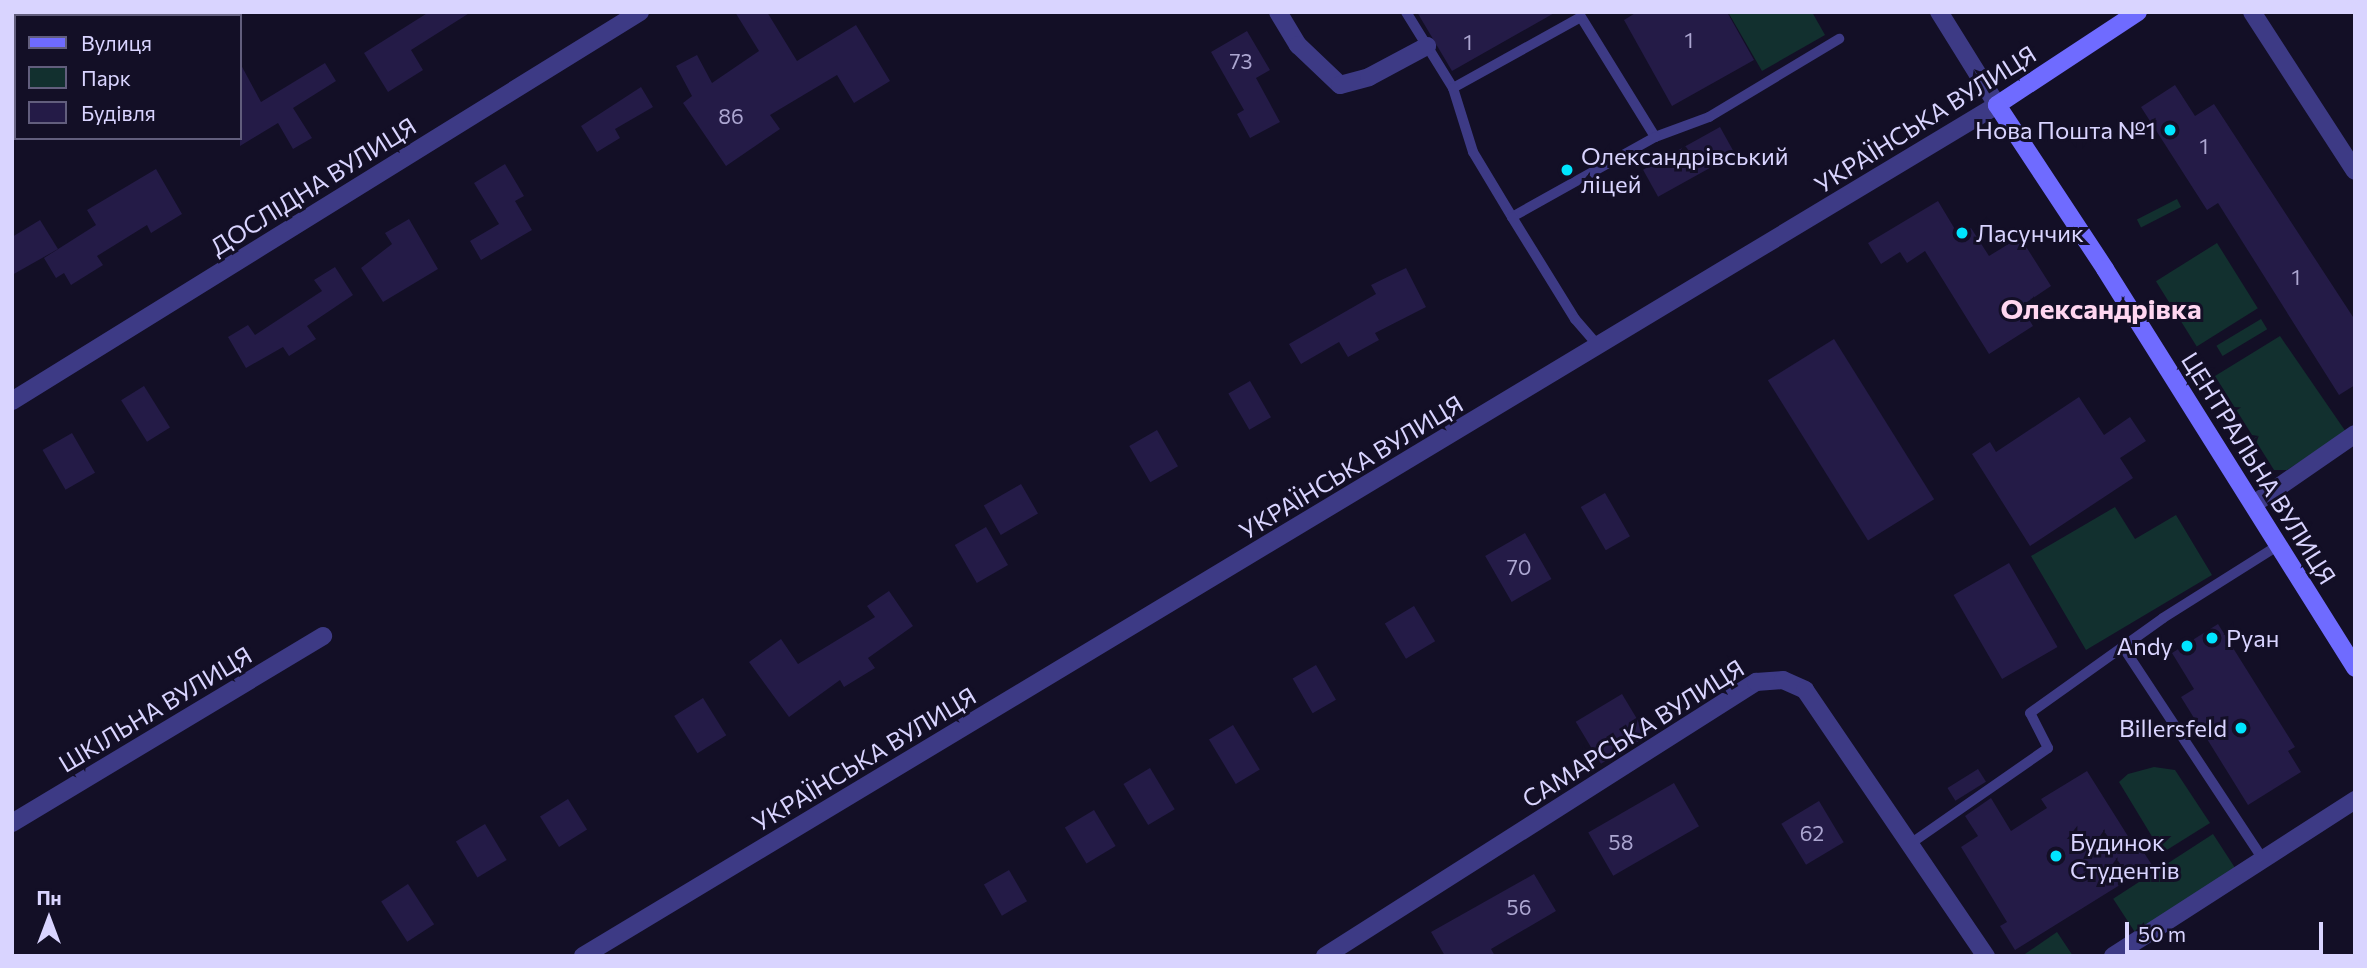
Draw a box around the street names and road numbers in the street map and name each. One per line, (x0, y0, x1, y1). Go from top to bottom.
street label: УКРАЇНСЬКА ВУЛИЦЯ (1809, 39, 2041, 199)
street label: ДОСЛІДНА ВУЛИЦЯ (205, 111, 421, 261)
street label: ЦЕНТРАЛЬНА ВУЛИЦЯ (2176, 347, 2342, 589)
street label: УКРАЇНСЬКА ВУЛИЦЯ (1234, 389, 1468, 545)
street label: ШКІЛЬНА ВУЛИЦЯ (53, 640, 257, 778)
street label: САМАРСЬКА ВУЛИЦЯ (1517, 653, 1749, 813)
street label: УКРАЇНСЬКА ВУЛИЦЯ (747, 681, 981, 837)

